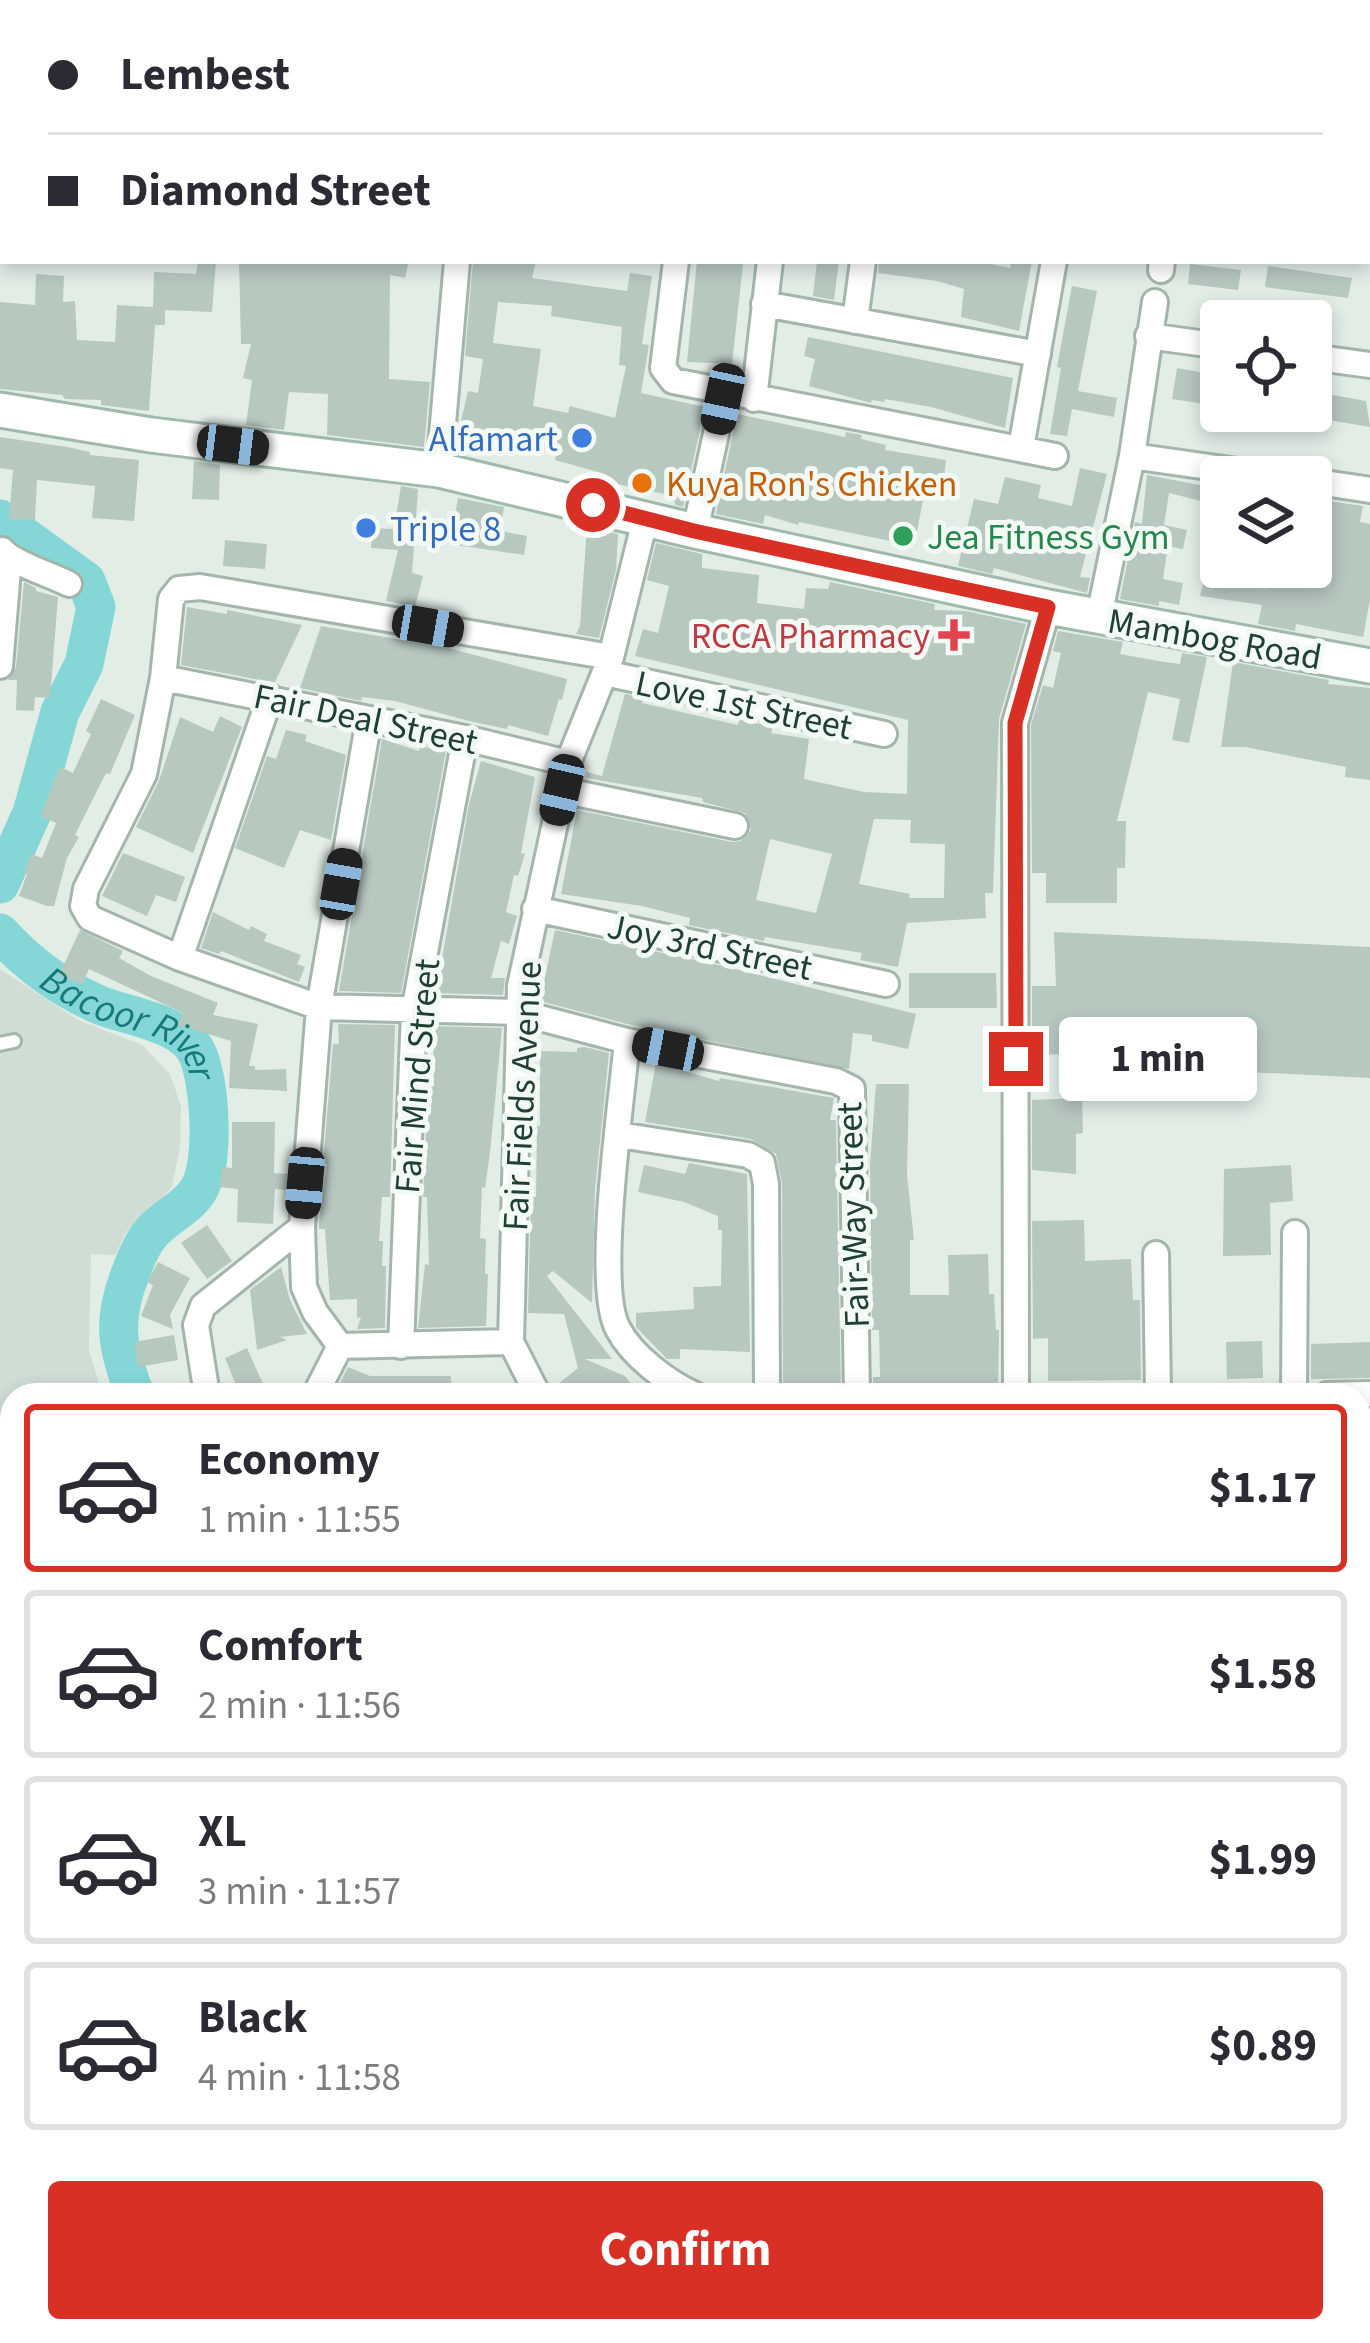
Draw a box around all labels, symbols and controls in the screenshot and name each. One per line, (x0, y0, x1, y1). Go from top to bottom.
text: Lembest (120, 43, 290, 107)
text: Diamond Street (120, 159, 431, 223)
map controls (1200, 300, 1332, 588)
button: locate (1200, 300, 1332, 432)
car (698, 360, 748, 438)
place label: Alfamart (429, 414, 558, 465)
car (195, 423, 271, 467)
marker: Alfamart (569, 425, 595, 451)
button: layers (1200, 456, 1332, 588)
place label: Kuya Ron's Chicken (666, 459, 957, 510)
marker: Kuya Ron's Chicken (629, 470, 655, 496)
route start (566, 478, 620, 532)
place label: Triple 8 (390, 504, 501, 555)
place label: Jea Fitness Gym (927, 512, 1170, 563)
marker: Triple 8 (353, 515, 379, 541)
marker: Jea Fitness Gym (890, 523, 916, 549)
street label: Mambog Road (1104, 596, 1326, 683)
car (389, 602, 467, 650)
place label: RCCA Pharmacy (691, 611, 930, 662)
marker: RCCA Pharmacy (941, 622, 967, 648)
street label: Love 1st Street (631, 658, 857, 753)
street label: Fair Deal Street (249, 671, 482, 768)
car (536, 751, 588, 829)
car (317, 845, 365, 923)
street label: Joy 3rd Street (603, 901, 817, 994)
water label: Bacoor River (29, 953, 230, 1087)
street label: Fair Mind Street (382, 957, 453, 1196)
street label: Fair Fields Avenue (490, 960, 555, 1232)
callout: 1 min (1058, 1017, 1256, 1101)
car (629, 1024, 707, 1074)
text: 1 min (1111, 1031, 1205, 1087)
route end (989, 1032, 1043, 1086)
street label: Fair-Way Street (824, 1101, 883, 1329)
car (284, 1146, 326, 1220)
text: Economy (198, 1428, 380, 1492)
icon: car (54, 1434, 162, 1542)
text: $1.17 (1208, 1456, 1317, 1520)
text: 1 min · 11:55 (198, 1492, 401, 1548)
text: Comfort (198, 1614, 363, 1678)
icon: car (54, 1620, 162, 1728)
text: $1.58 (1208, 1642, 1317, 1706)
text: 2 min · 11:56 (198, 1678, 401, 1734)
text: XL (198, 1800, 247, 1864)
icon: car (54, 1806, 162, 1914)
text: $1.99 (1208, 1828, 1317, 1892)
text: 3 min · 11:57 (198, 1864, 401, 1920)
text: Black (198, 1986, 308, 2050)
icon: car (54, 1992, 162, 2100)
text: $0.89 (1208, 2014, 1317, 2078)
text: 4 min · 11:58 (198, 2050, 401, 2106)
button: Confirm (48, 2181, 1323, 2319)

